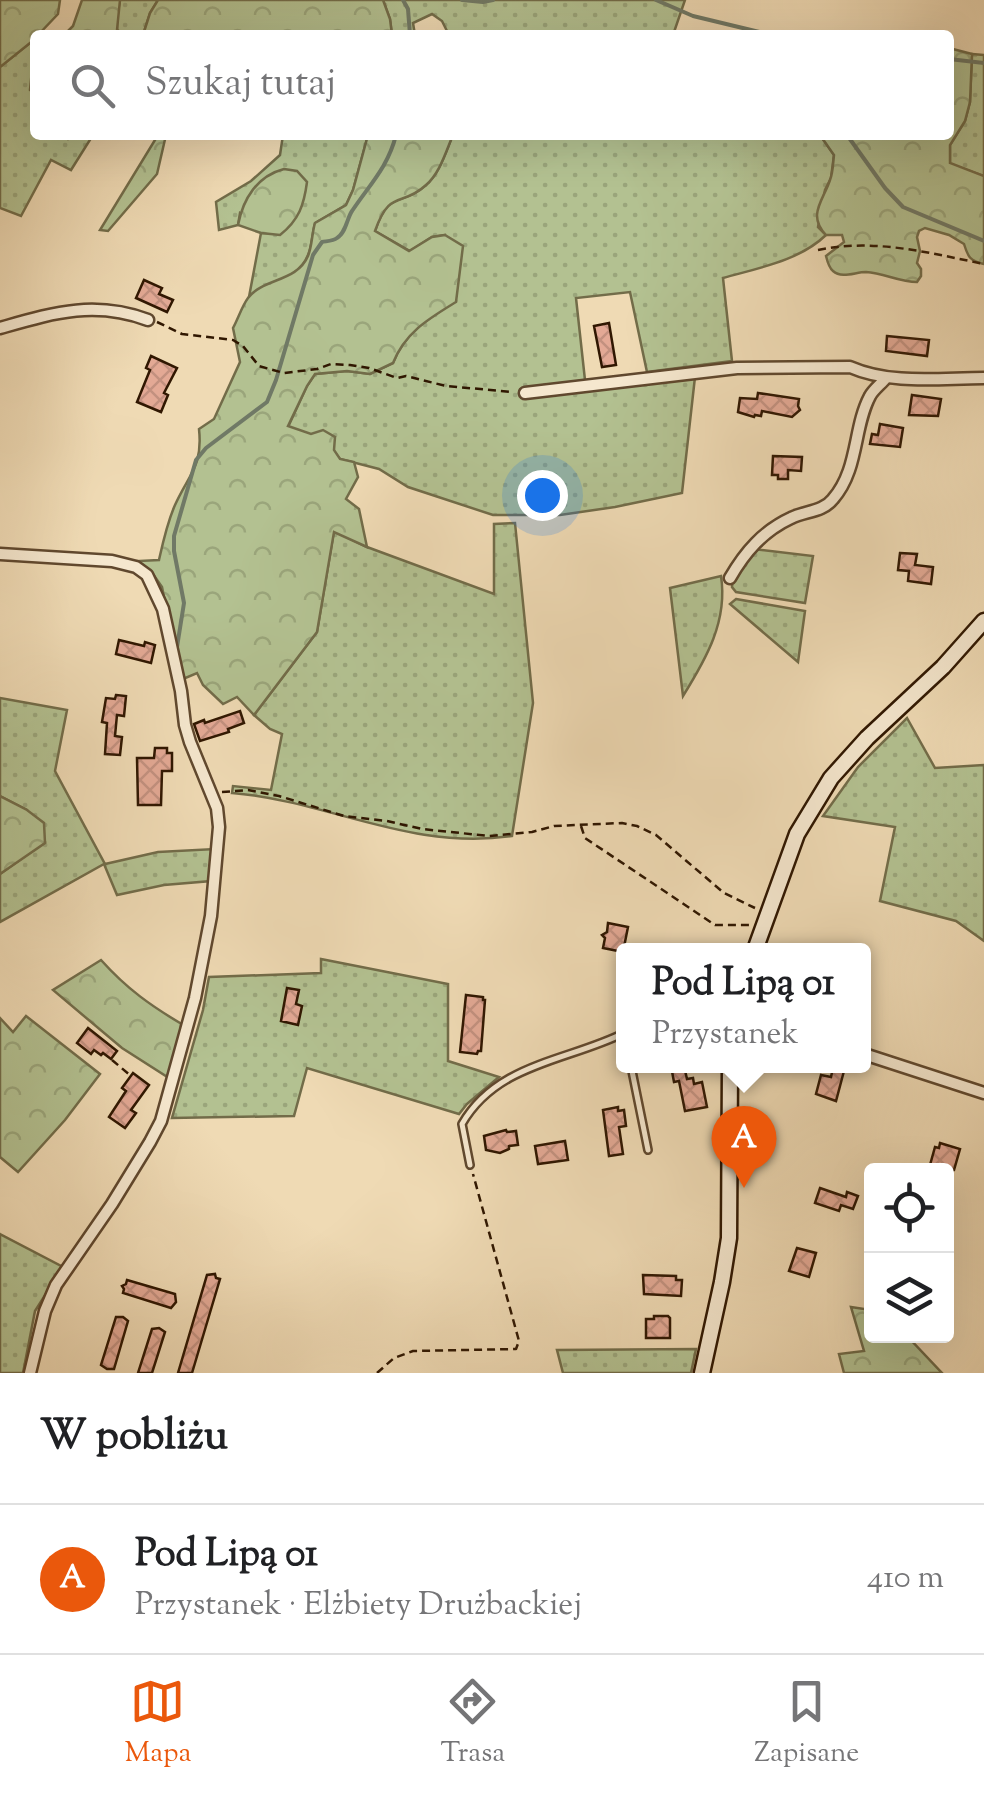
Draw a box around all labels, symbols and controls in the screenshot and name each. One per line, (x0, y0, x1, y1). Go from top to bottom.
search box (30, 30, 954, 140)
icon: search (65, 58, 120, 113)
text: Szukaj tutaj (145, 58, 336, 112)
your location (517, 470, 568, 521)
popup (616, 943, 871, 1073)
text: Pod Lipą 01 (652, 958, 835, 1012)
text: Przystanek (652, 1012, 799, 1058)
pin: A (712, 1106, 776, 1188)
map controls (864, 1163, 954, 1343)
button: locate (864, 1163, 954, 1253)
button: layers (864, 1253, 954, 1343)
text: W pobliżu (40, 1408, 228, 1468)
text: Pod Lipą 01 (135, 1529, 318, 1583)
text: A (60, 1556, 85, 1602)
text: 410 m (867, 1556, 944, 1602)
text: Przystanek · Elżbiety Drużbackiej (135, 1583, 582, 1629)
tab: Mapa (125, 1674, 191, 1774)
tab: Trasa (441, 1674, 505, 1774)
tab: Zapisane (754, 1674, 859, 1774)

